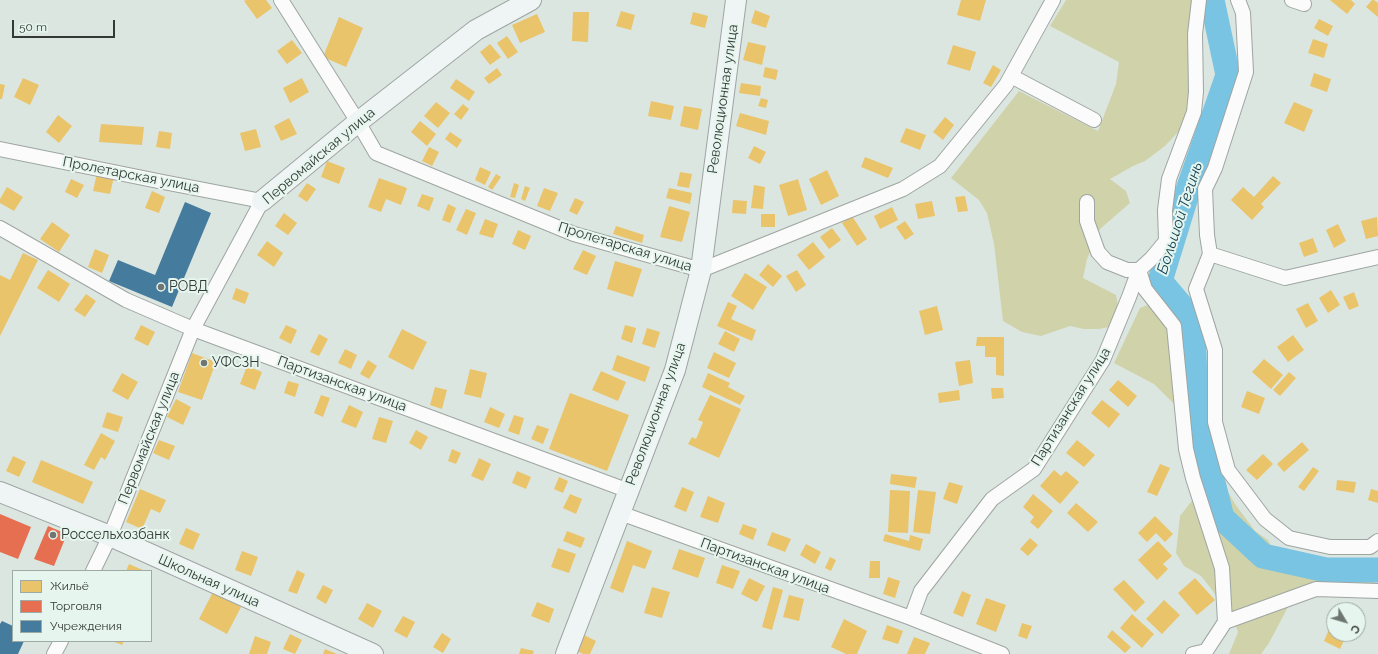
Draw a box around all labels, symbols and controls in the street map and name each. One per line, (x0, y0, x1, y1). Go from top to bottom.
scale bar (14, 12, 117, 38)
text: 50 m (19, 20, 47, 34)
street label: Революционная улица (704, 23, 742, 175)
street label: Первомайская улица (259, 104, 379, 208)
street label: Пролетарская улица (61, 153, 201, 197)
water label: Большой Тегинь (1153, 160, 1207, 276)
street label: Пролетарская улица (556, 219, 694, 275)
place label: РОВД (169, 279, 208, 295)
marker: РОВД (156, 282, 166, 292)
street label: Революционная улица (622, 340, 690, 488)
street label: Партизанская улица (1028, 345, 1114, 469)
street label: Партизанская улица (275, 353, 409, 415)
place label: УФСЗН (212, 355, 260, 371)
marker: УФСЗН (199, 358, 209, 368)
street label: Первомайская улица (115, 369, 183, 507)
place label: Россельхозбанк (61, 527, 170, 543)
marker: Россельхозбанк (48, 530, 58, 540)
street label: Партизанская улица (698, 535, 832, 597)
street label: Школьная улица (156, 551, 262, 611)
legend (12, 570, 152, 642)
text: Жильё (50, 579, 89, 593)
text: Торговля (50, 599, 102, 613)
north arrow (1326, 602, 1366, 642)
text: Учреждения (50, 619, 122, 633)
text: С (1348, 622, 1363, 636)

